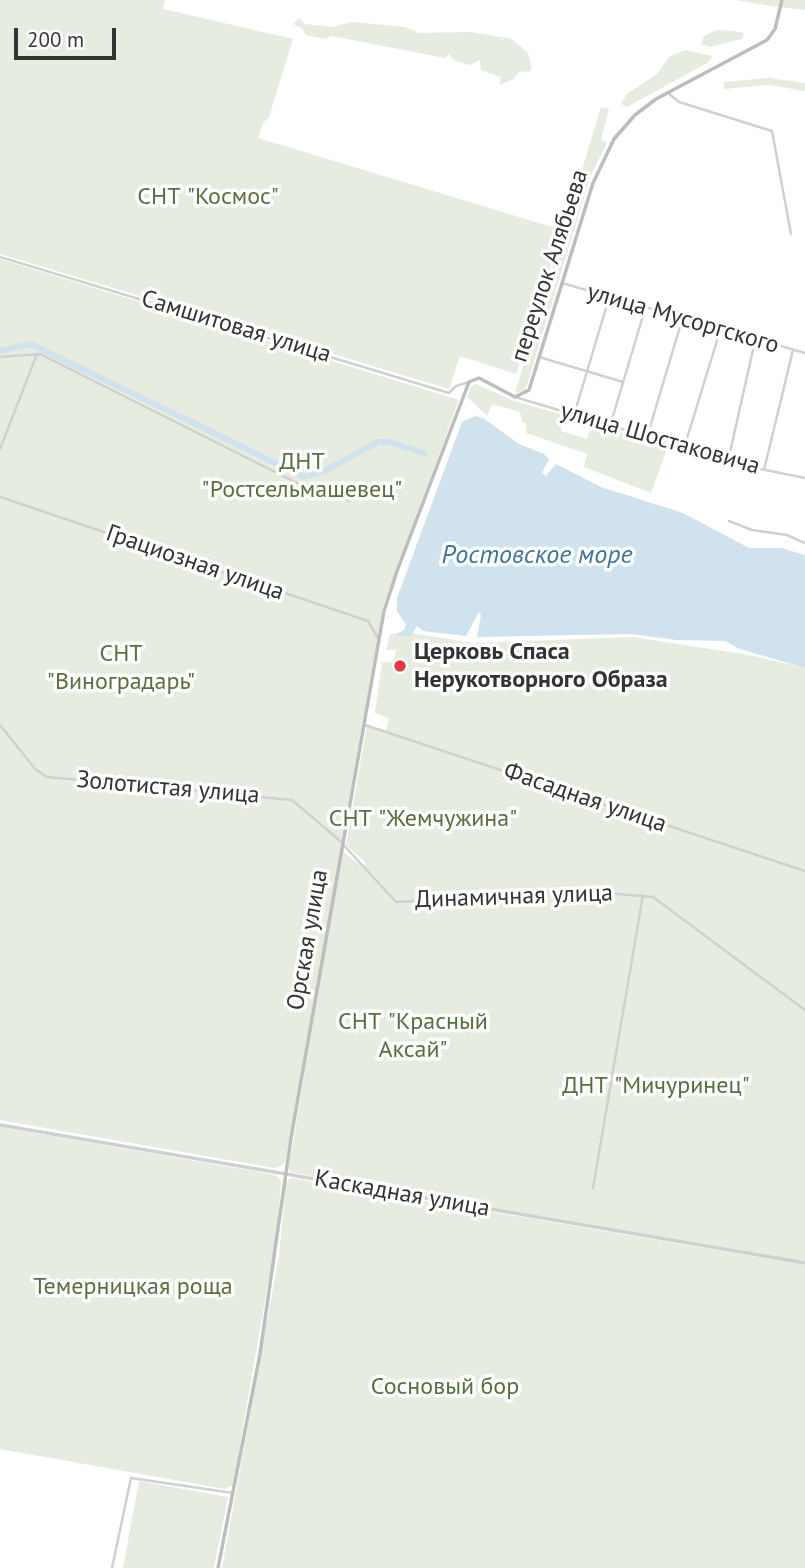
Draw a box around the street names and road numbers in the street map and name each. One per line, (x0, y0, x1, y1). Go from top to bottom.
street label: переулок Алябьева (505, 166, 595, 366)
street label: улица Мусоргского (584, 278, 782, 360)
street label: Самшитовая улица (138, 284, 334, 370)
street label: улица Шостаковича (557, 397, 763, 481)
street label: Грациозная улица (102, 519, 288, 607)
street label: Фасадная улица (500, 757, 670, 839)
street label: Золотистая улица (75, 766, 261, 810)
street label: Орская улица (281, 867, 335, 1013)
street label: Динамичная улица (414, 879, 614, 915)
street label: Каскадная улица (312, 1164, 492, 1224)

